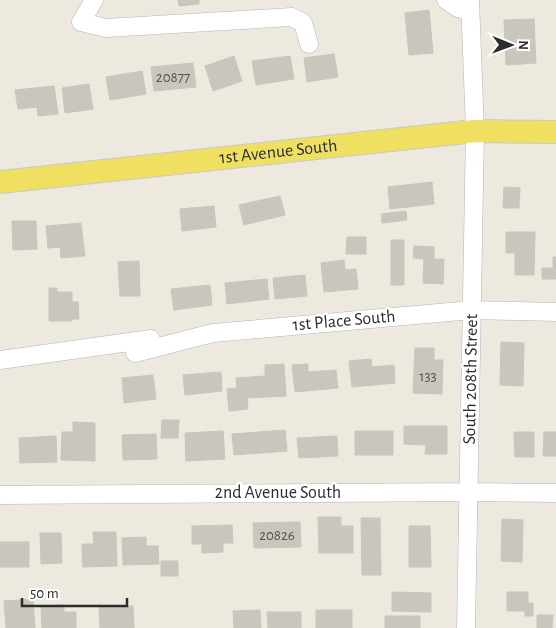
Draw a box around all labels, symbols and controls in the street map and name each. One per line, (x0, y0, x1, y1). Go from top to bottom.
north arrow (486, 20, 536, 70)
text: N (516, 40, 530, 50)
house number: 20877 (156, 70, 190, 85)
street label: 1st Avenue South (219, 137, 338, 167)
street label: 1st Place South (292, 308, 396, 334)
street label: South 208th Street (461, 313, 481, 445)
house number: 133 (419, 369, 437, 384)
street label: 2nd Avenue South (215, 484, 341, 502)
house number: 20826 (259, 528, 295, 543)
scale bar (22, 576, 128, 608)
text: 50 m (30, 586, 59, 601)

